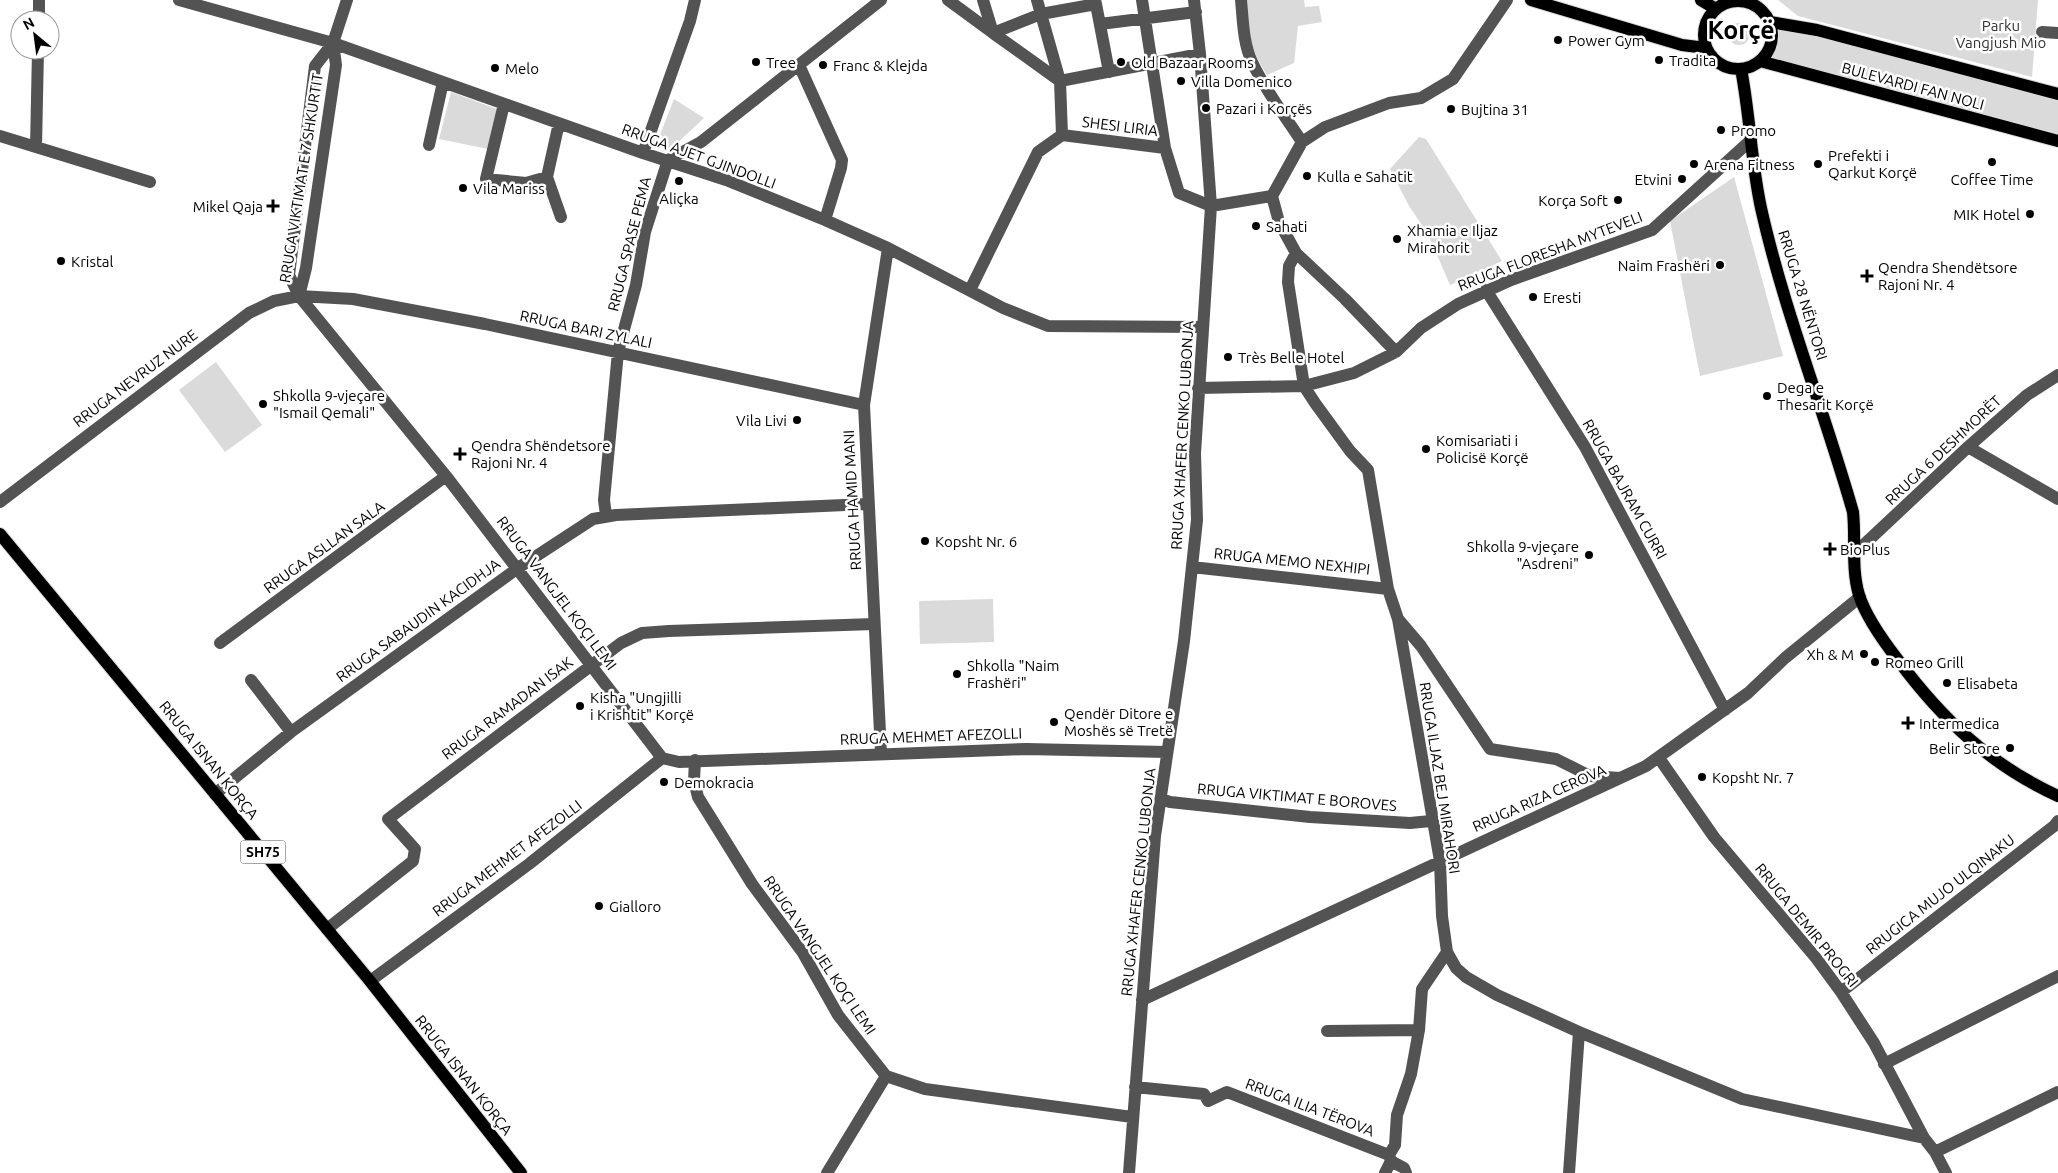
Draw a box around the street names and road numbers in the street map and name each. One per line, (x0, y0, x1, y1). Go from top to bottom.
street label: BULEVARDI FAN NOLI (1840, 59, 1986, 113)
street label: RRUGA VIKTIMAT E 7 SHKURTIT (276, 71, 326, 284)
street label: SHESI LIRIA (1081, 113, 1159, 139)
street label: RRUGA AJET GJINDOLLI (619, 120, 779, 192)
street label: RRUGA SPASE PEMA (604, 175, 654, 313)
street label: RRUGA FLORESHA MYTEVELI (1455, 208, 1645, 294)
street label: RRUGA 28 NËNTORI (1775, 228, 1831, 362)
street label: RRUGA BARI ZYLALI (518, 307, 654, 351)
street label: RRUGA XHAFER CENKO LUBONJA (1168, 320, 1197, 550)
street label: RRUGA NEVRUZ NURE (70, 326, 200, 430)
street label: RRUGA 6 DESHMORËT (1882, 391, 2005, 508)
street label: RRUGA BAJRAM CURRI (1579, 416, 1671, 562)
street label: RRUGA HAMID MANI (840, 429, 864, 571)
street label: RRUGA ASLLAN SALA (260, 497, 388, 596)
street label: RRUGA VANGJEL KOÇI LEMI (494, 513, 620, 673)
street label: RRUGA MEMO NEXHIPI (1213, 544, 1371, 578)
street label: RRUGA SABAUDIN KACIDHJA (333, 555, 503, 685)
street label: RRUGA RAMADAN ISAK (438, 653, 576, 763)
street label: RRUGA ILJAZ BEJ MIRAHORI (1416, 681, 1464, 875)
street label: RRUGA ISNAN KORÇA (156, 697, 262, 823)
street label: RRUGA MEHMET AFEZOLLI (840, 724, 1022, 748)
street label: RRUGA RIZA CEROVA (1470, 761, 1609, 835)
street label: RRUGA XHAFER CENKO LUBONJA (1118, 767, 1158, 997)
street label: RRUGA VIKTIMAT E BOROVES (1196, 780, 1398, 814)
street label: RRUGA MEHMET AFEZOLLI (429, 796, 585, 920)
street label: RRUGICA MUJO ULQINAKU (1862, 831, 2018, 957)
road number: SH75 (240, 840, 286, 864)
street label: RRUGA DEMIR PROGRI (1752, 860, 1862, 990)
street label: RRUGA VANGJEL KOÇI LEMI (760, 872, 880, 1038)
street label: RRUGA ISNAN KORÇA (412, 1012, 516, 1138)
street label: RRUGA ILIA TËROVA (1243, 1075, 1377, 1140)

